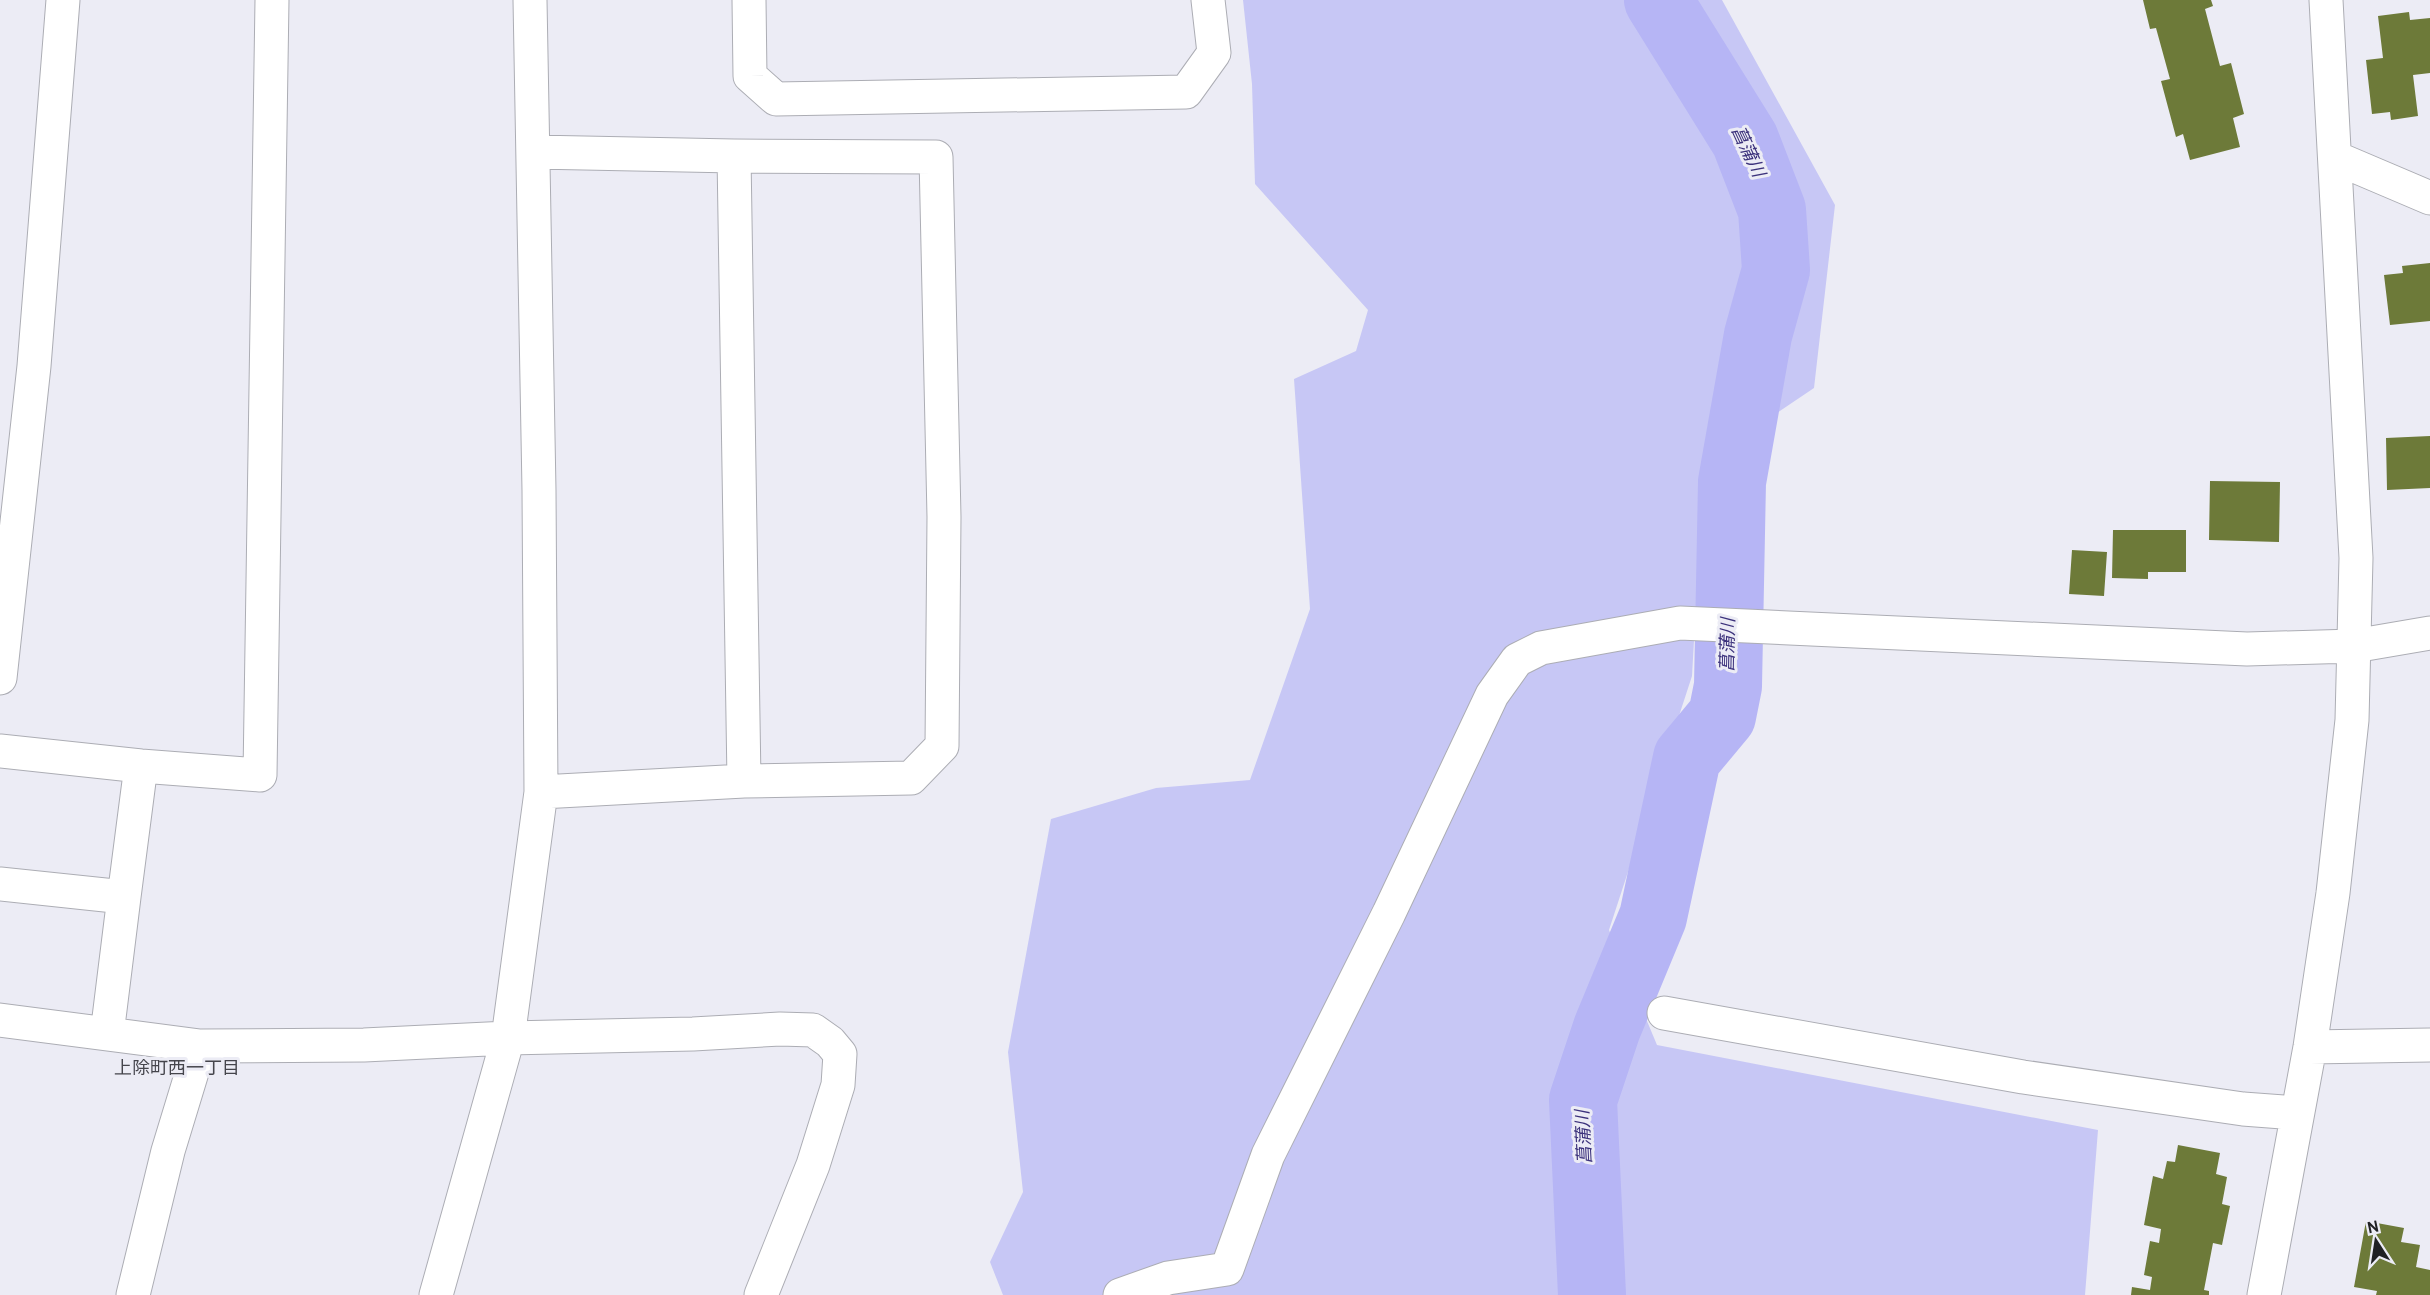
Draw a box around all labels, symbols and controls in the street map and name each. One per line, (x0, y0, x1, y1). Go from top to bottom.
water label: 菖蒲川 (1725, 123, 1770, 183)
water label: 菖蒲川 (1717, 616, 1741, 672)
district label: 上除町西一丁目 (114, 1058, 240, 1081)
water label: 菖蒲川 (1572, 1107, 1598, 1165)
north arrow (2346, 1211, 2406, 1271)
text: N (2366, 1217, 2381, 1239)

